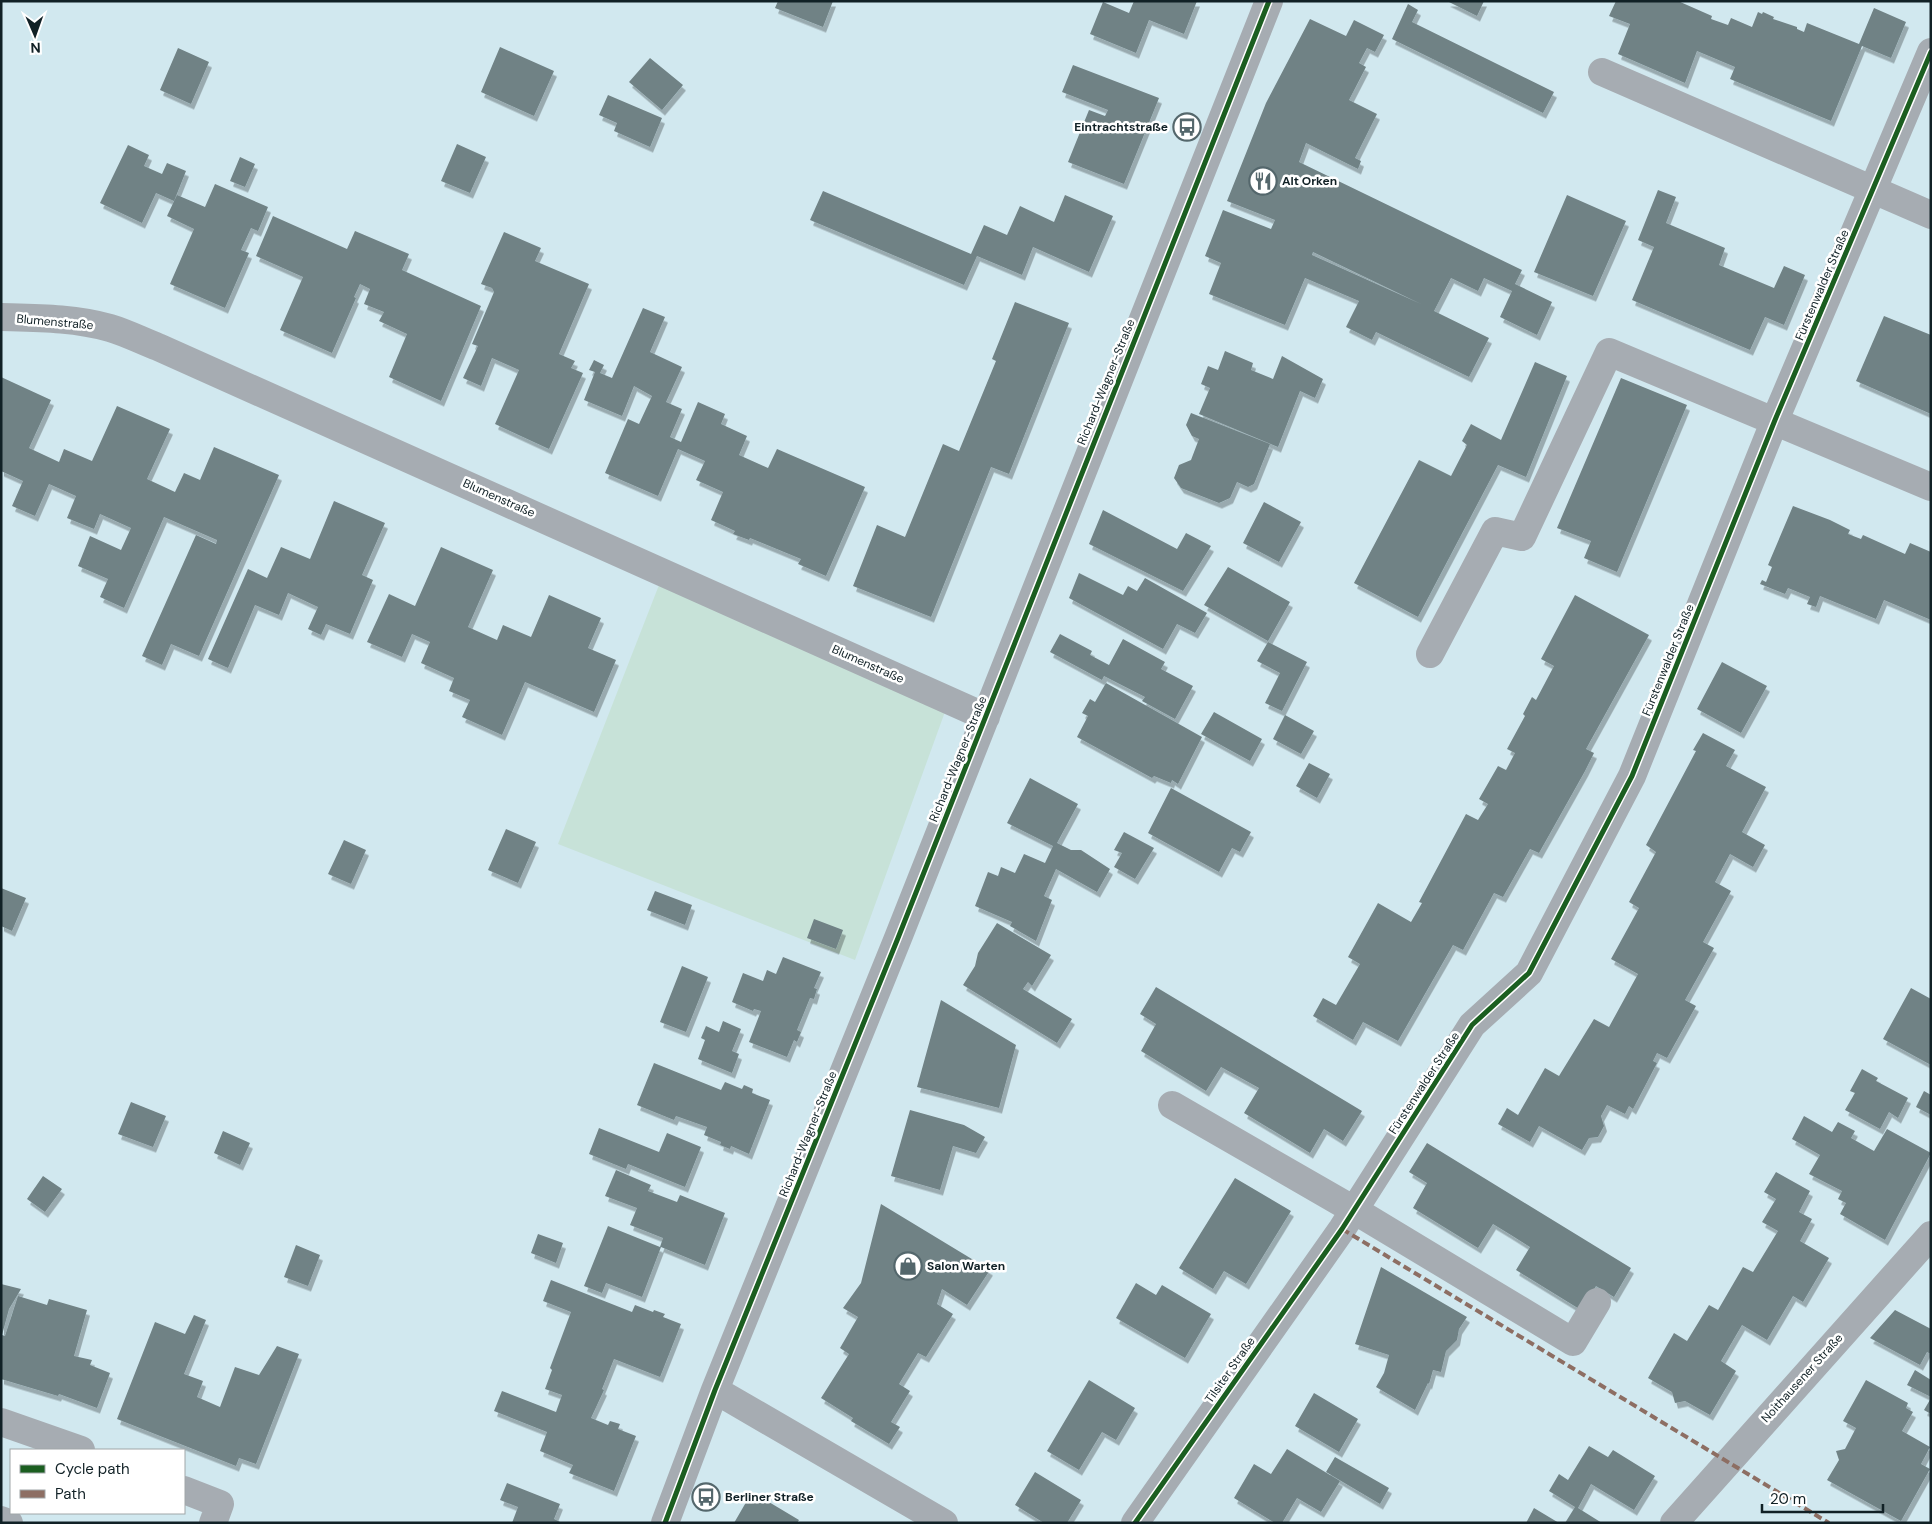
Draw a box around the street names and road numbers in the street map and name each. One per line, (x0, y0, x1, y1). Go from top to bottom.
street label: Fürstenwalder Straße (1791, 227, 1853, 343)
street label: Blumenstraße (16, 311, 94, 333)
street label: Richard-Wagner-Straße (1073, 317, 1139, 447)
street label: Blumenstraße (460, 475, 538, 521)
street label: Fürstenwalder Straße (1638, 602, 1698, 718)
street label: Blumenstraße (829, 641, 907, 687)
street label: Richard-Wagner-Straße (925, 694, 991, 824)
street label: Fürstenwalder Straße (1385, 1029, 1463, 1137)
street label: Richard-Wagner-Straße (775, 1069, 841, 1199)
street label: Noithausener Straße (1758, 1330, 1846, 1426)
street label: Tilsiter Straße (1201, 1334, 1259, 1406)

